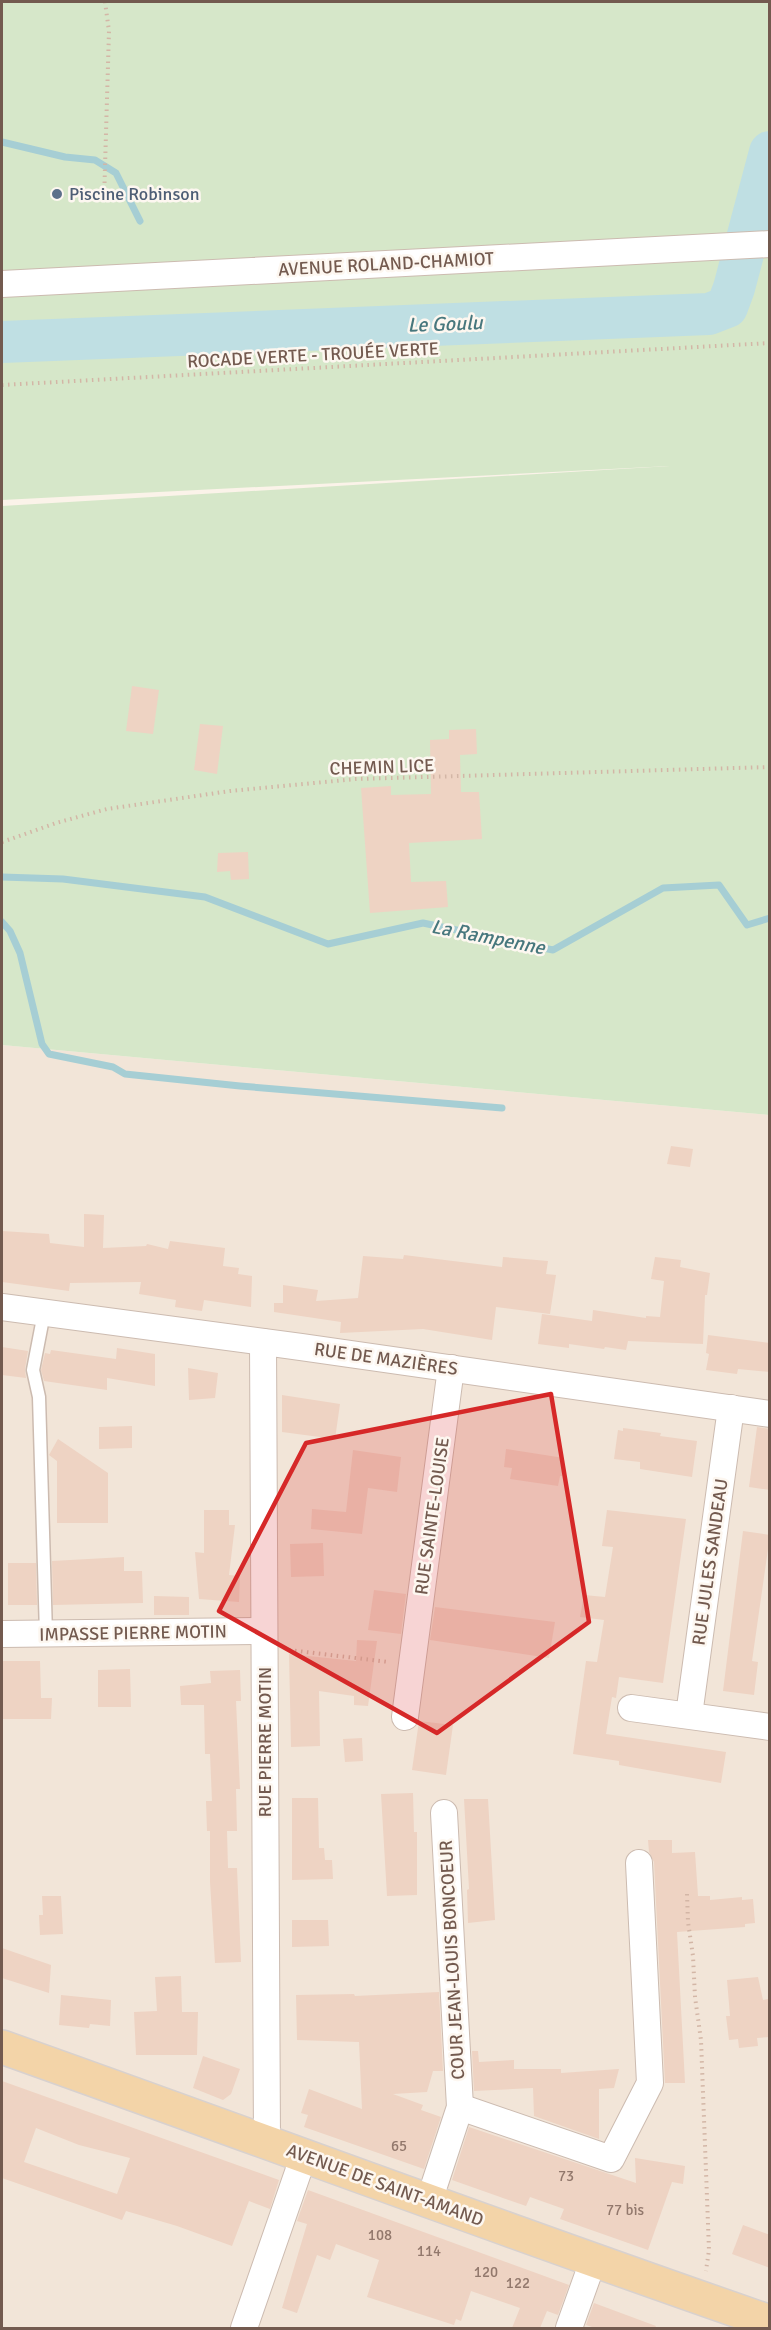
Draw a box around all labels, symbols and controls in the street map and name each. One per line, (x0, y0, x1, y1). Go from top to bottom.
place label: Piscine Robinson (69, 183, 199, 205)
marker: Piscine Robinson (50, 187, 64, 201)
street label: AVENUE ROLAND-CHAMIOT (278, 247, 495, 281)
water label: Le Goulu (407, 310, 484, 338)
street label: ROCADE VERTE - TROUÉE VERTE (186, 337, 440, 373)
street label: CHEMIN LICE (329, 754, 435, 780)
water label: La Rampenne (429, 914, 548, 960)
street label: RUE DE MAZIÈRES (313, 1338, 459, 1380)
street label: RUE SAINTE-LOUISE (410, 1436, 454, 1596)
street label: RUE JULES SANDEAU (687, 1477, 733, 1647)
street label: IMPASSE PIERRE MOTIN (39, 1620, 227, 1646)
street label: RUE PIERRE MOTIN (254, 1667, 276, 1817)
street label: COUR JEAN-LOUIS BONCOEUR (435, 1840, 469, 2080)
house number: 65 (391, 2137, 407, 2155)
street label: AVENUE DE SAINT-AMAND (283, 2139, 487, 2231)
house number: 73 (558, 2167, 574, 2185)
house number: 77 bis (606, 2201, 644, 2219)
house number: 108 (368, 2226, 392, 2244)
house number: 114 (417, 2242, 441, 2260)
house number: 120 (474, 2263, 498, 2281)
house number: 122 (506, 2274, 530, 2292)

